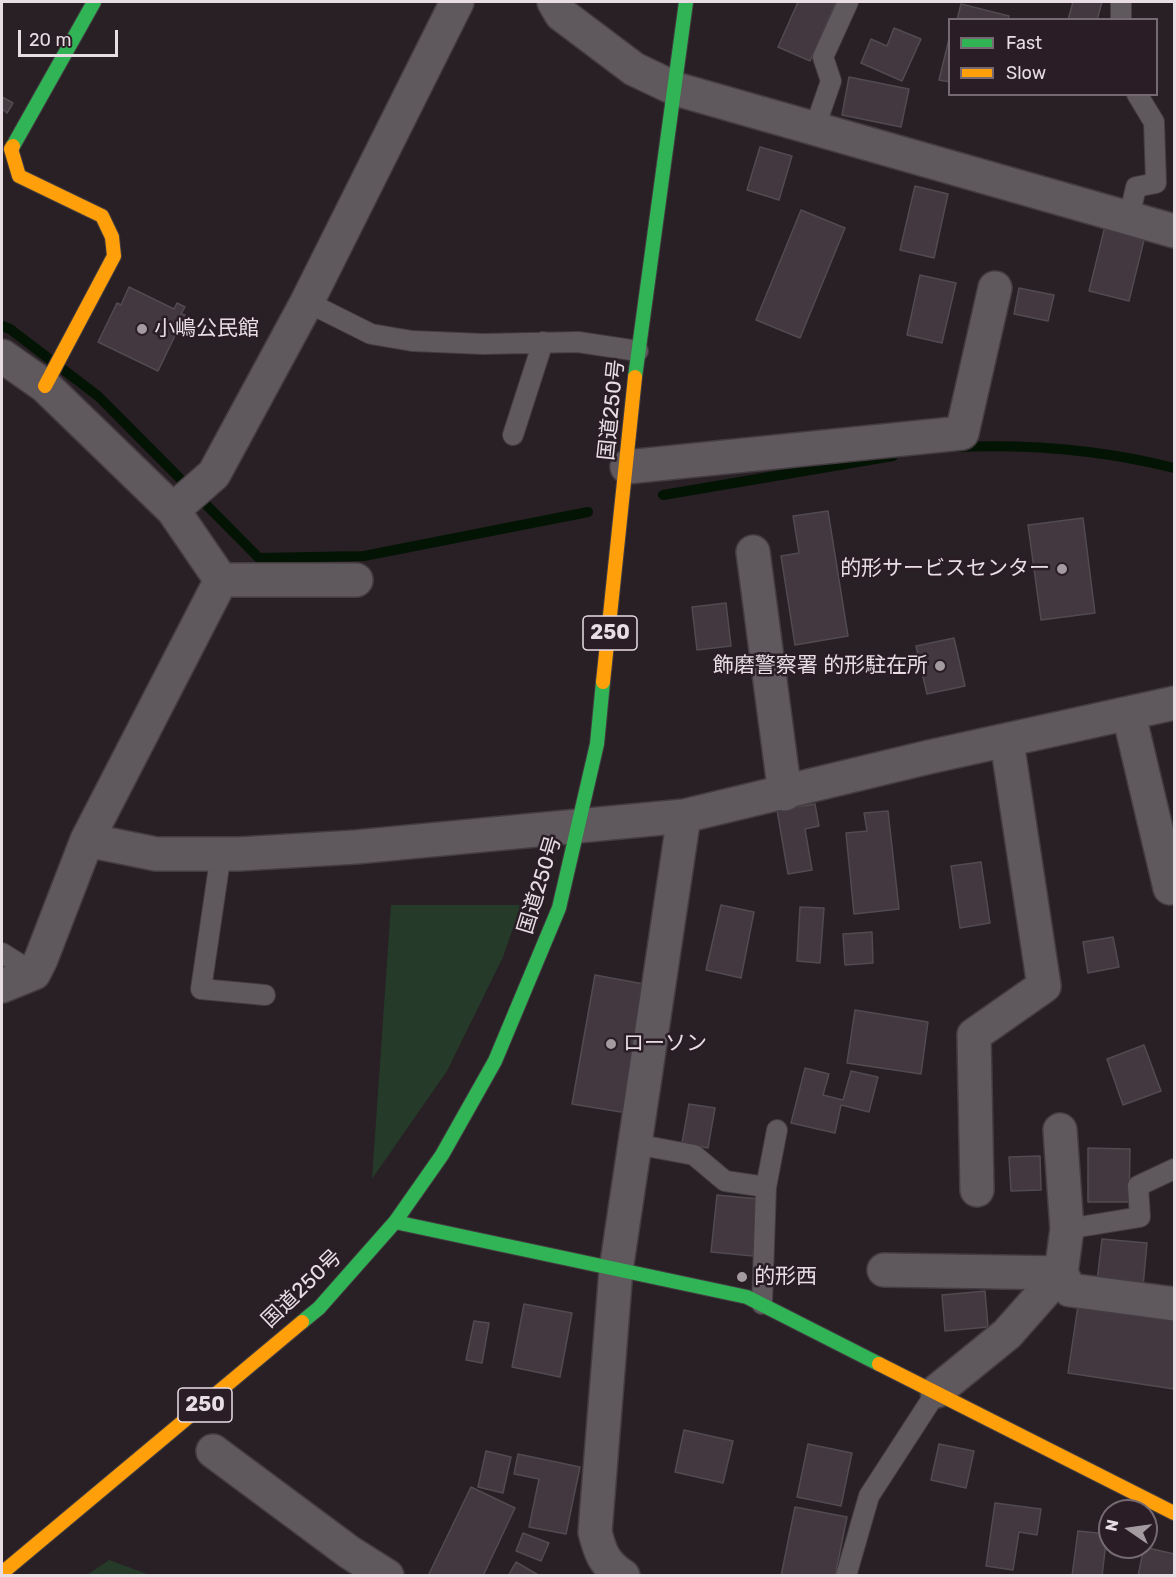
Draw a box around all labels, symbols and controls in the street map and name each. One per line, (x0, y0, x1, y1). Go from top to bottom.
scale bar (21, 18, 122, 56)
legend (948, 18, 1158, 96)
text: 20 m (29, 29, 71, 51)
text: Fast (1006, 32, 1042, 54)
text: Slow (1006, 62, 1046, 84)
place label: 小嶋公民館 (154, 316, 259, 342)
marker: 小嶋公民館 (135, 322, 149, 336)
street label: 国道250号 (594, 358, 630, 462)
place label: 的形サービスセンター (840, 556, 1050, 582)
marker: 的形サービスセンター (1055, 562, 1069, 576)
road number: 250 (583, 616, 637, 650)
place label: 飾磨警察署 的形駐在所 (713, 653, 928, 679)
marker: 飾磨警察署 的形駐在所 (933, 659, 947, 673)
street label: 国道250号 (513, 833, 567, 937)
place label: ローソン (623, 1031, 707, 1057)
marker: ローソン (604, 1037, 618, 1051)
street label: 国道250号 (257, 1245, 347, 1333)
place label: 的形西 (754, 1264, 817, 1290)
marker: 的形西 (735, 1270, 749, 1284)
road number: 250 (178, 1388, 232, 1422)
north arrow (1098, 1499, 1158, 1559)
text: N (1101, 1518, 1122, 1533)

